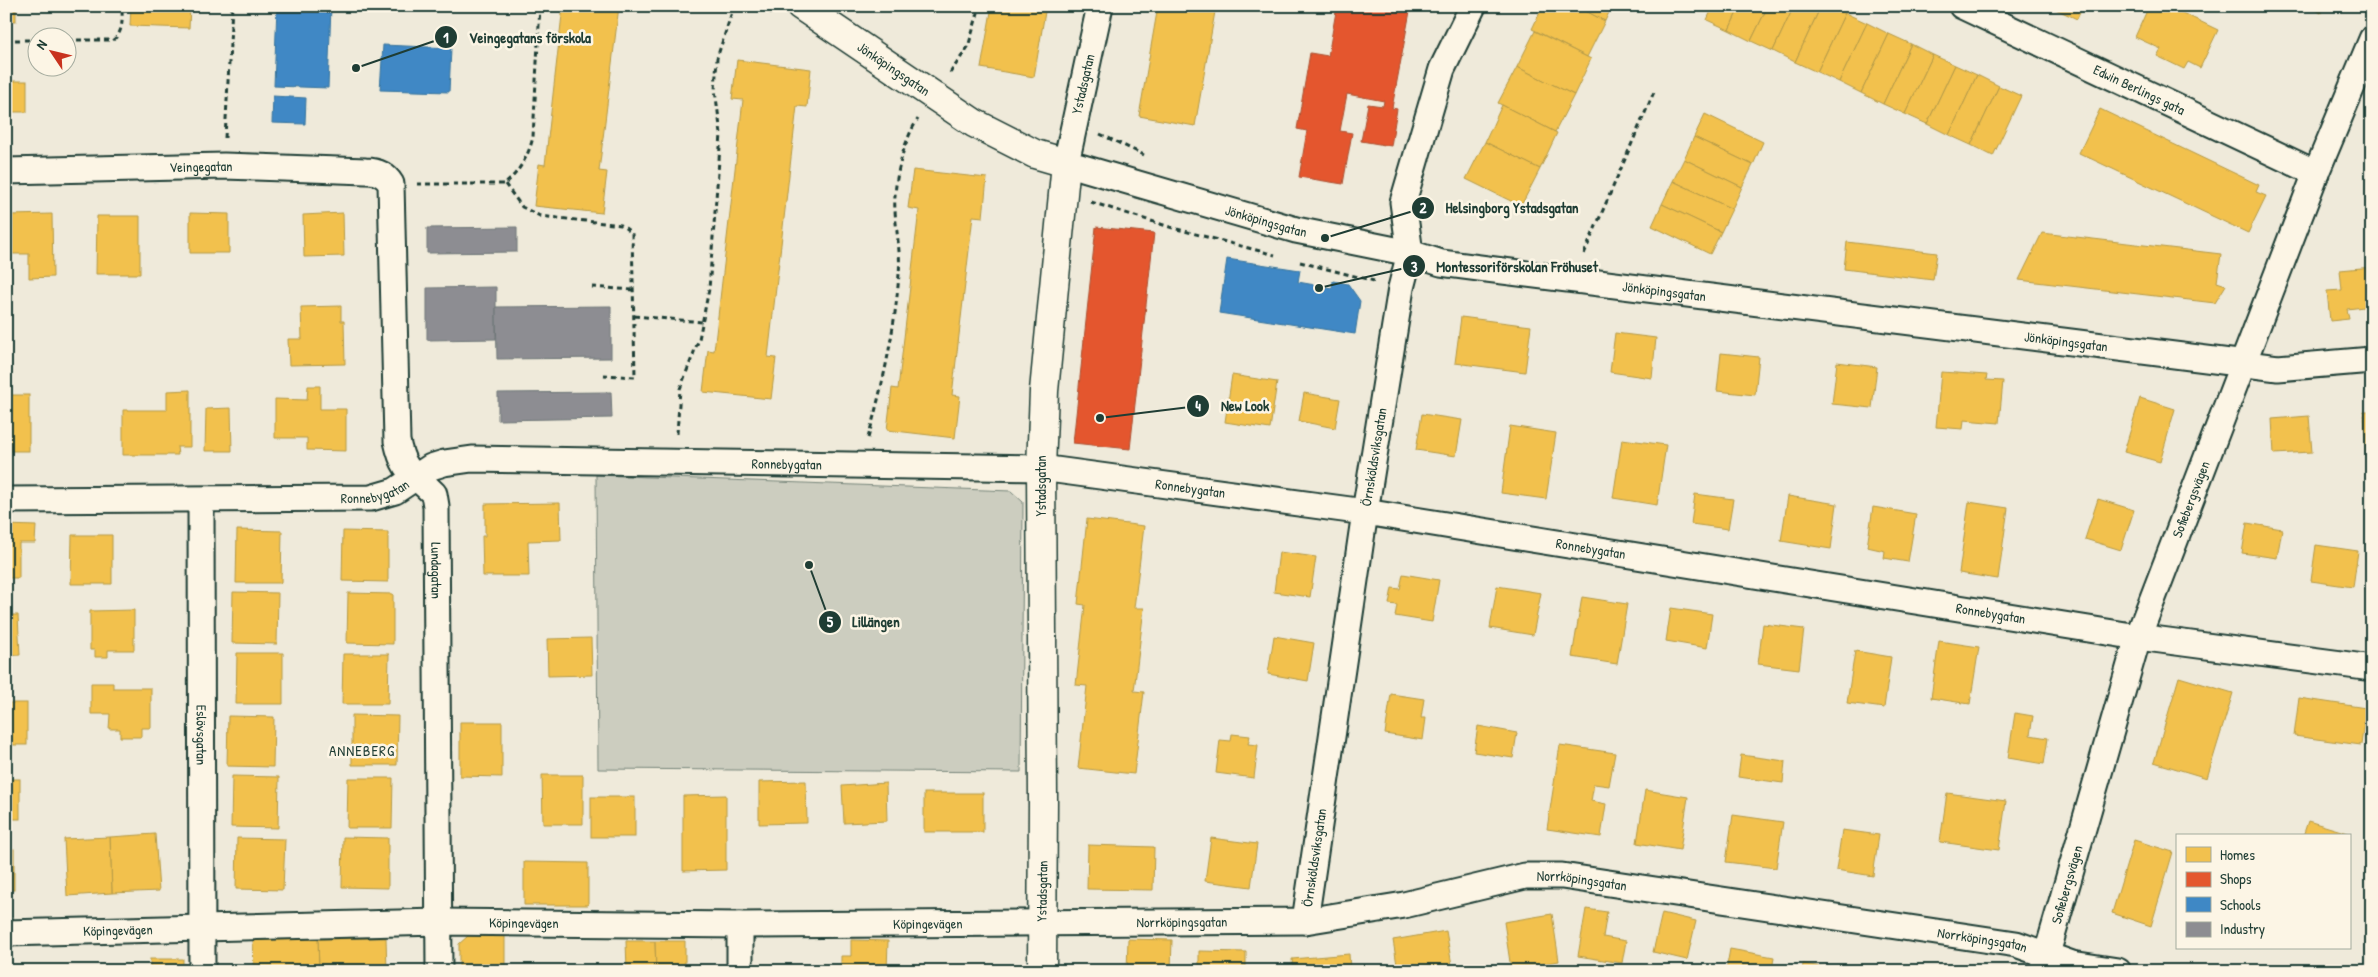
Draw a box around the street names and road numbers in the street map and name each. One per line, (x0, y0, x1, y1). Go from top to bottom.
street label: Jönköpingsgatan (854, 37, 934, 100)
street label: Ystadsgatan (1066, 52, 1100, 116)
street label: Edwin Berlings gata (2091, 59, 2189, 119)
street label: Veingegatan (169, 156, 233, 177)
street label: Jönköpingsgatan (1223, 200, 1309, 241)
street label: Jönköpingsgatan (1621, 276, 1707, 305)
street label: Jönköpingsgatan (2023, 326, 2109, 356)
street label: Örnsköldsviksgatan (1356, 406, 1391, 508)
street label: Ronnebygatan (751, 453, 822, 474)
street label: Ystadsgatan (1031, 455, 1051, 517)
street label: Sofiebergsvägen (2167, 458, 2214, 540)
street label: Ronnebygatan (341, 474, 413, 507)
street label: Ronnebygatan (1154, 474, 1227, 502)
street label: Ronnebygatan (1555, 533, 1627, 563)
street label: Lundagatan (426, 542, 447, 599)
street label: Ronnebygatan (1955, 598, 2027, 628)
street label: Eslövsgatan (192, 705, 212, 765)
street label: Örnsköldsviksgatan (1297, 807, 1330, 908)
street label: Sofiebergsvägen (2046, 843, 2087, 926)
street label: Ystadsgatan (1031, 860, 1053, 922)
street label: Norrköpingsgatan (1537, 866, 1628, 895)
street label: Köpingevägen (489, 912, 559, 933)
street label: Norrköpingsgatan (1136, 912, 1227, 932)
street label: Köpingevägen (893, 913, 963, 934)
street label: Köpingevägen (83, 919, 153, 941)
street label: Norrköpingsgatan (1936, 922, 2030, 956)

